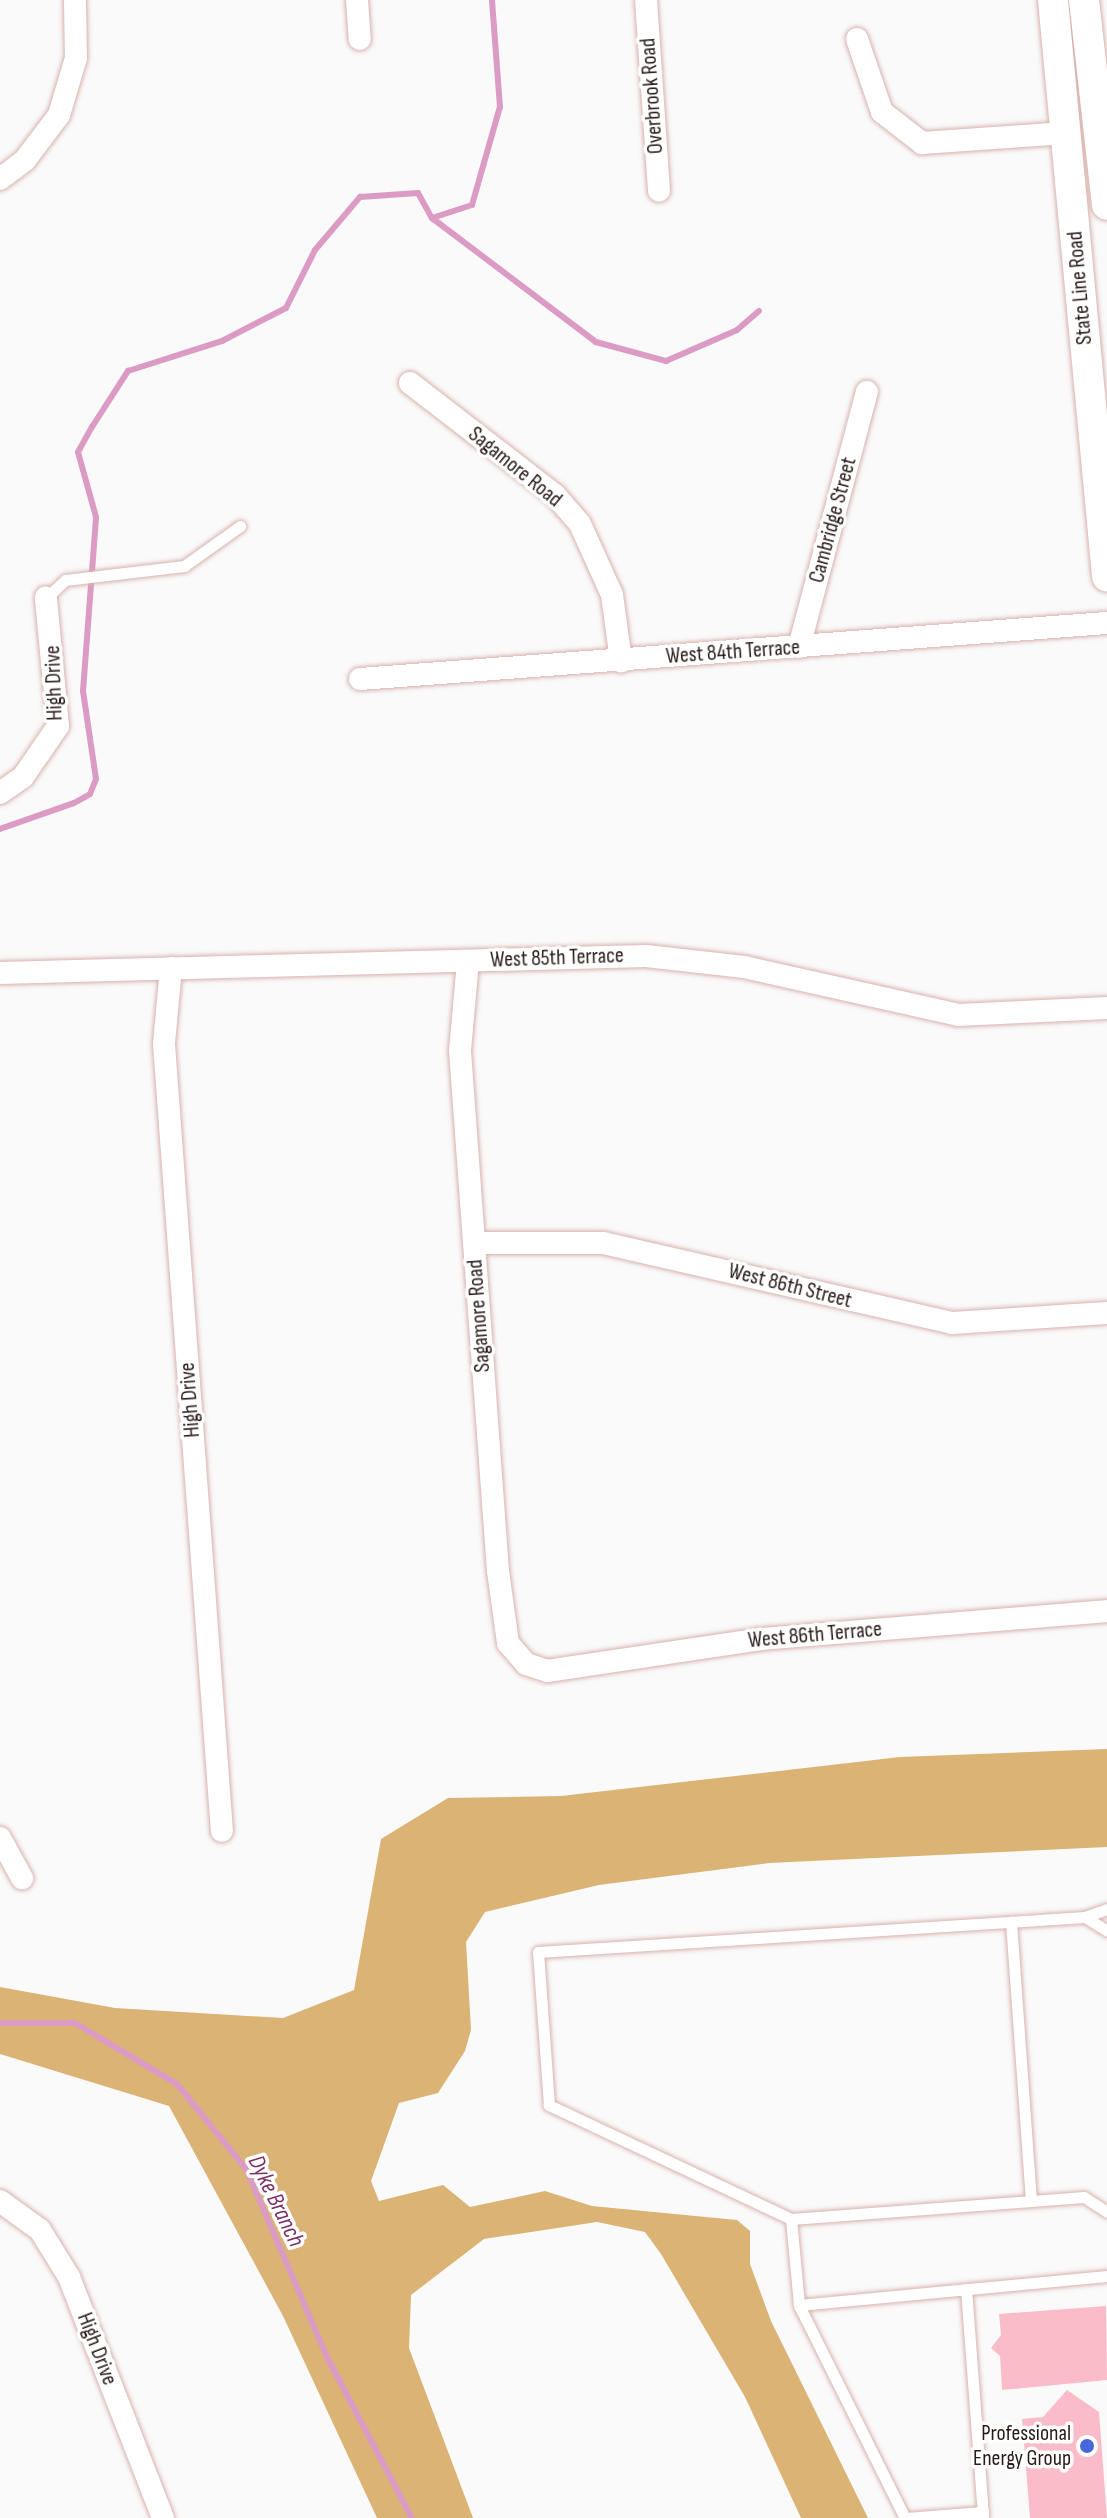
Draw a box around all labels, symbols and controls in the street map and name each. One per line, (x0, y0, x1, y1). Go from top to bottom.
street label: Overbrook Road (635, 37, 669, 155)
street label: State Line Road (1062, 230, 1098, 346)
street label: Sagamore Road (463, 421, 567, 513)
street label: Cambridge Street (804, 454, 862, 586)
street label: West 84th Terrace (665, 634, 801, 670)
street label: High Drive (39, 645, 69, 721)
street label: West 85th Terrace (490, 942, 624, 974)
street label: West 86th Street (726, 1258, 854, 1314)
street label: Sagamore Road (462, 1259, 496, 1373)
street label: High Drive (174, 1361, 206, 1439)
street label: West 86th Terrace (747, 1616, 883, 1654)
water label: Dyke Branch (241, 2150, 311, 2252)
street label: High Drive (71, 2309, 123, 2389)
place label: Professional Energy Group (973, 2420, 1071, 2472)
marker: Professional Energy Group (1078, 2437, 1096, 2455)

